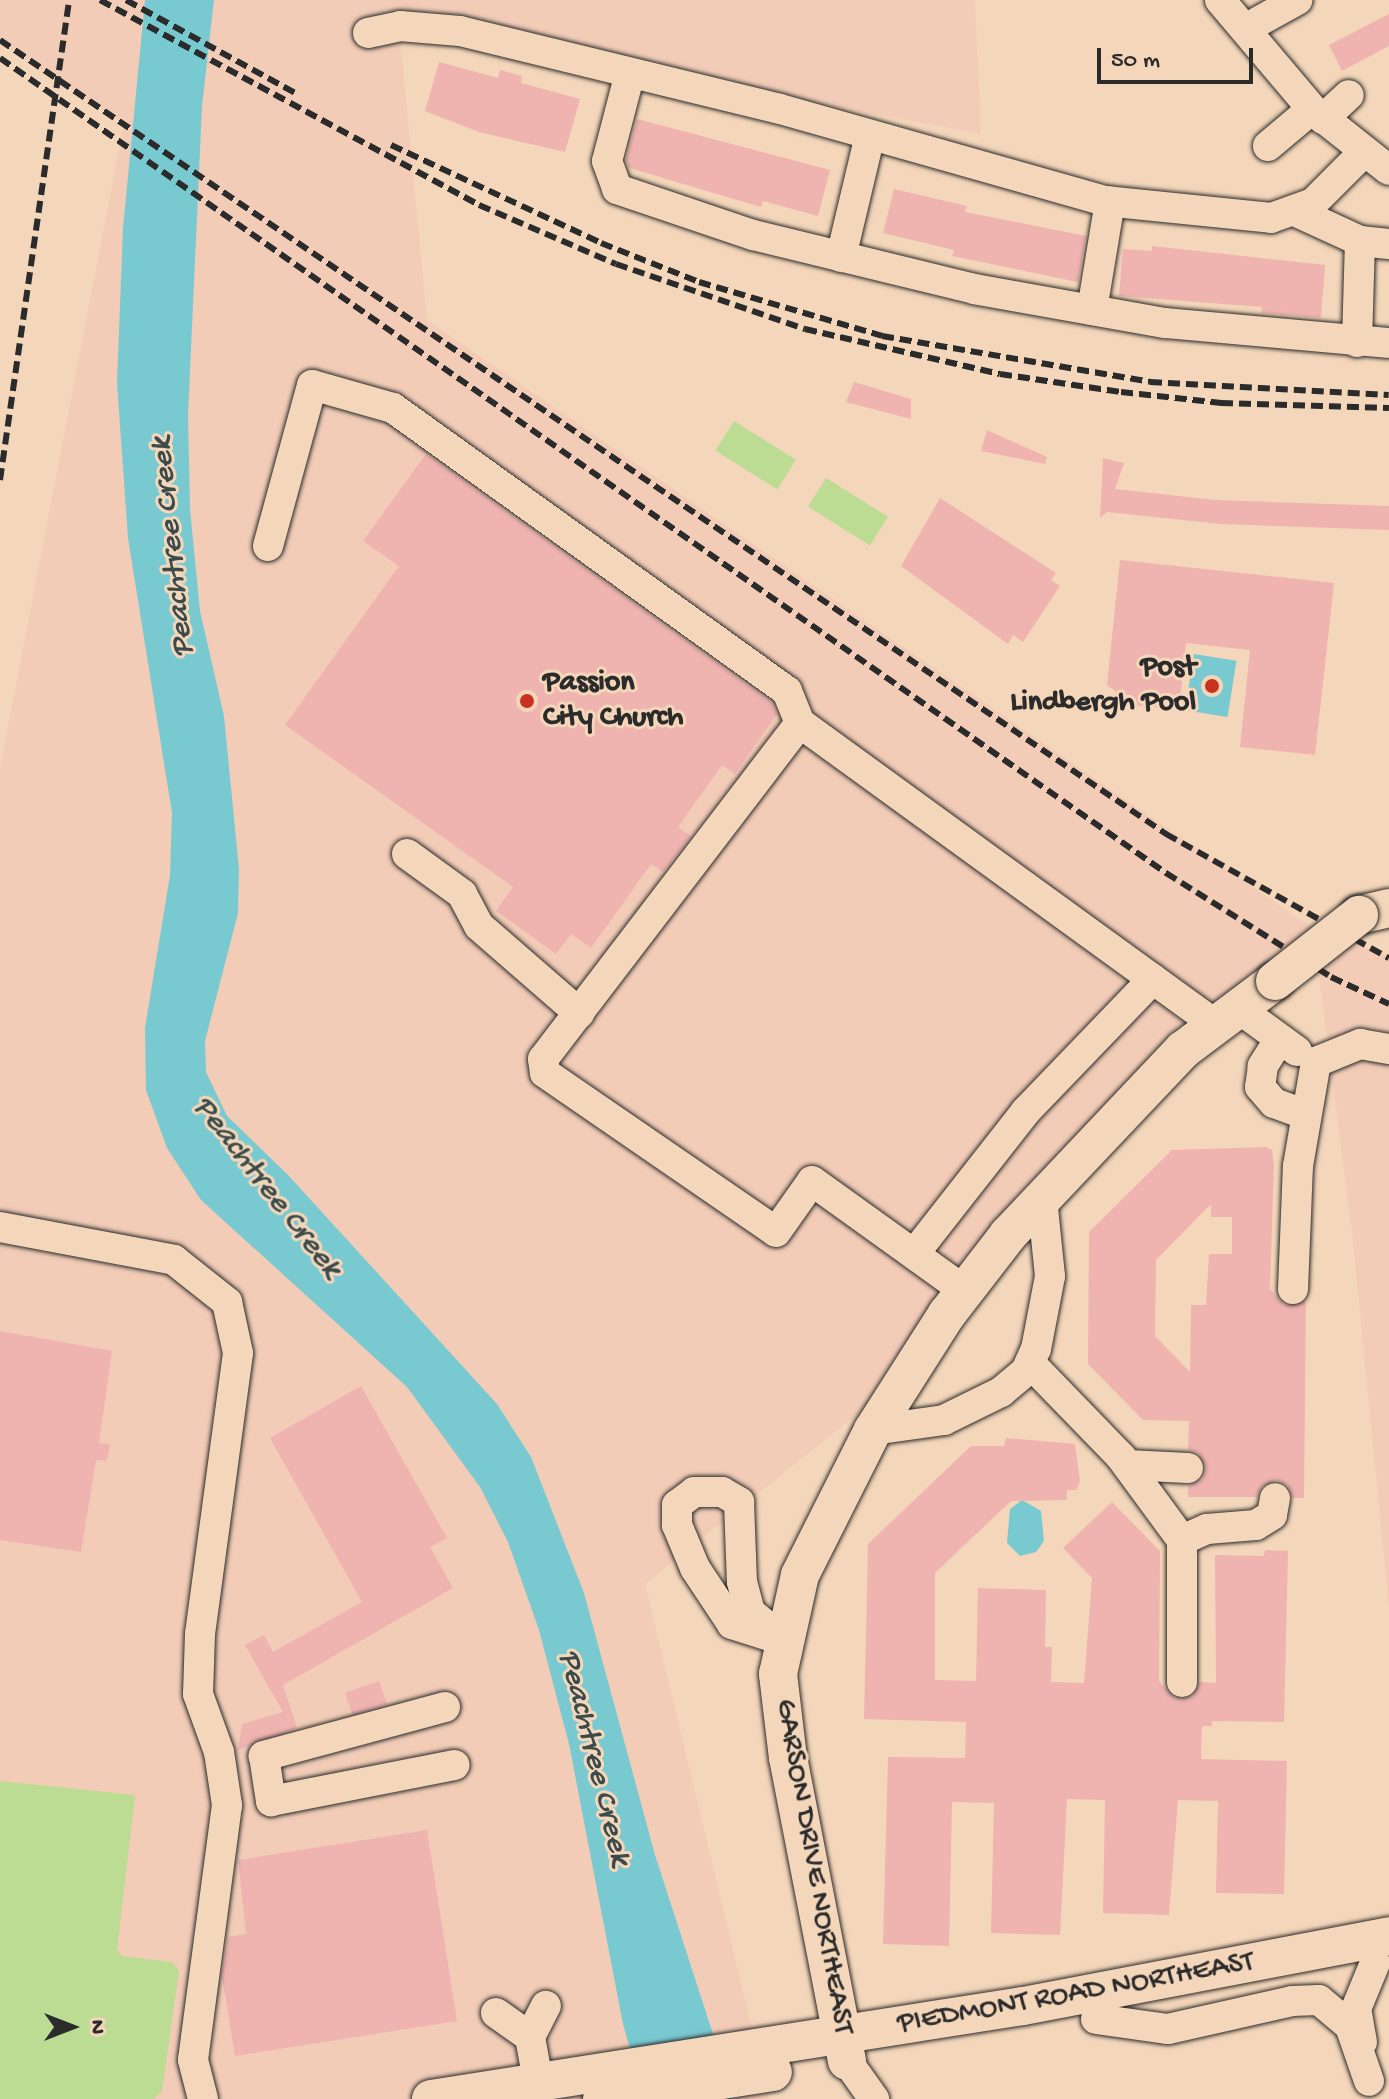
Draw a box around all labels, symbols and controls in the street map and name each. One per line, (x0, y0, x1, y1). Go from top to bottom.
scale bar (1101, 32, 1257, 82)
text: 50 m (1111, 47, 1160, 76)
water label: Peachtree Creek (143, 435, 205, 659)
place label: Post Lindbergh Pool (1010, 651, 1196, 722)
place label: Passion City Church (543, 666, 683, 736)
marker: Post Lindbergh Pool (1203, 677, 1221, 695)
marker: Passion City Church (518, 692, 536, 710)
water label: Peachtree Creek (183, 1089, 349, 1287)
water label: Peachtree Creek (548, 1646, 638, 1870)
street label: GARSON DRIVE NORTHEAST (765, 1697, 859, 2037)
street label: PIEDMONT ROAD NORTHEAST (895, 1946, 1257, 2044)
north arrow (32, 1987, 112, 2067)
text: N (83, 2020, 109, 2034)

